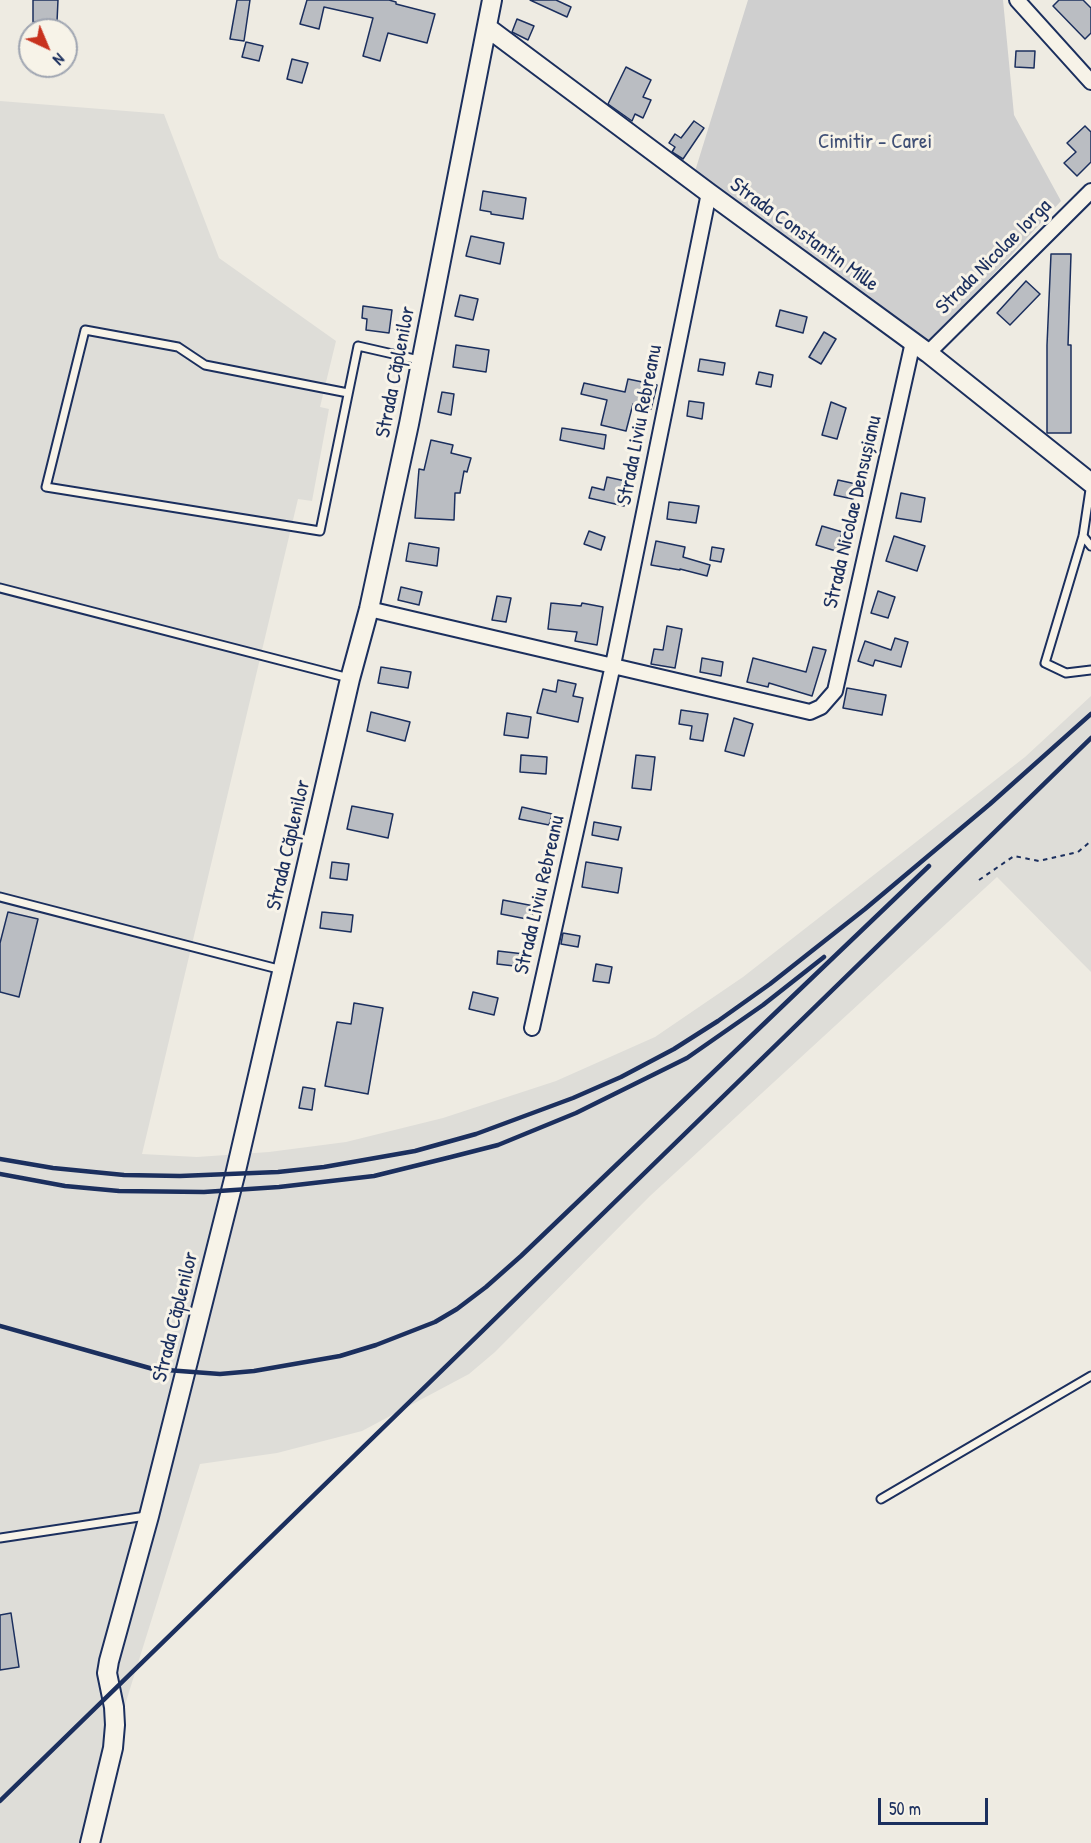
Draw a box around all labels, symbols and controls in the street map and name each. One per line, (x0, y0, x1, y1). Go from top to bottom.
north arrow (18, 18, 78, 78)
text: N (48, 49, 70, 70)
park label: Cimitir - Carei (818, 129, 932, 155)
street label: Strada Constantin Mille (725, 173, 883, 297)
street label: Strada Nicolae Iorga (931, 194, 1057, 320)
street label: Strada Căplenilor (371, 304, 421, 440)
street label: Strada Liviu Rebreanu (612, 343, 668, 507)
street label: Strada Nicolae Densușianu (819, 413, 887, 611)
street label: Strada Căplenilor (262, 777, 316, 913)
street label: Strada Liviu Rebreanu (509, 813, 571, 977)
street label: Strada Căplenilor (148, 1249, 204, 1385)
scale bar (881, 1786, 990, 1824)
text: 50 m (889, 1796, 921, 1821)

